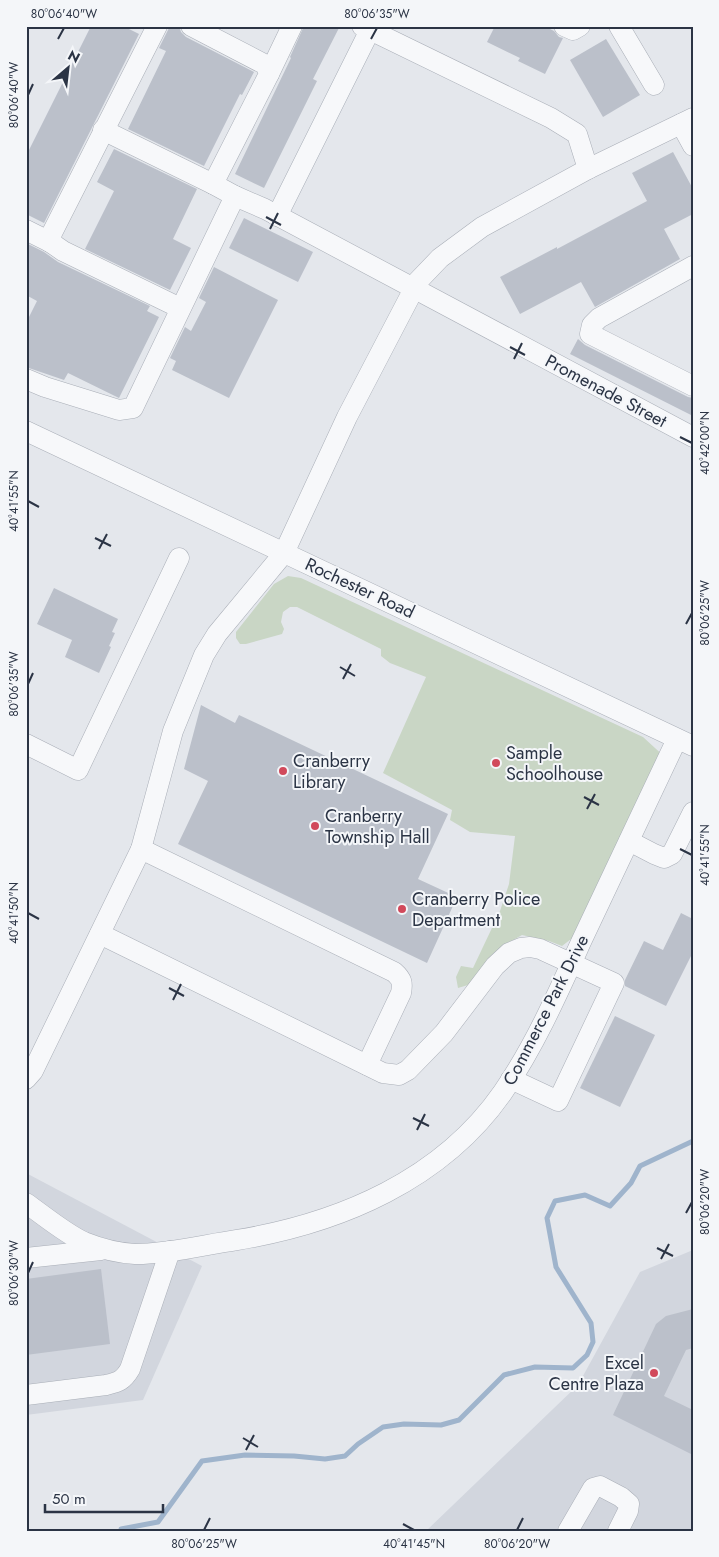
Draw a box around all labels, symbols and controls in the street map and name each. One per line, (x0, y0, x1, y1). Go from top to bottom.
text: 80°06'40"W (31, 5, 97, 23)
text: 80°06'35"W (344, 5, 410, 23)
north arrow (42, 42, 92, 92)
text: N (64, 45, 84, 68)
text: 80°06'40"W (5, 62, 23, 128)
street label: Promenade Street (541, 348, 672, 434)
text: 40°42'00"N (696, 411, 714, 475)
text: 40°41'55"N (5, 470, 23, 532)
street label: Rochester Road (301, 551, 419, 625)
text: 80°06'25"W (696, 580, 714, 646)
text: 80°06'35"W (5, 651, 23, 717)
place label: Sample Schoolhouse (506, 740, 603, 787)
place label: Cranberry Library (293, 748, 370, 795)
marker: Sample Schoolhouse (490, 757, 502, 769)
marker: Cranberry Library (277, 765, 289, 777)
place label: Cranberry Township Hall (325, 803, 430, 850)
marker: Cranberry Township Hall (309, 820, 321, 832)
text: 40°41'55"N (696, 824, 714, 886)
text: 40°41'50"N (5, 882, 23, 944)
place label: Cranberry Police Department (412, 886, 540, 933)
marker: Cranberry Police Department (396, 903, 408, 915)
street label: Commerce Park Drive (497, 930, 595, 1090)
text: 80°06'20"W (696, 1169, 714, 1235)
text: 80°06'30"W (5, 1240, 23, 1306)
place label: Excel Centre Plaza (548, 1350, 644, 1397)
marker: Excel Centre Plaza (648, 1367, 660, 1379)
scale bar (45, 1482, 162, 1514)
text: 50 m (52, 1488, 86, 1510)
text: 80°06'25"W (171, 1535, 237, 1553)
text: 40°41'45"N (383, 1535, 445, 1553)
text: 80°06'20"W (484, 1535, 550, 1553)

